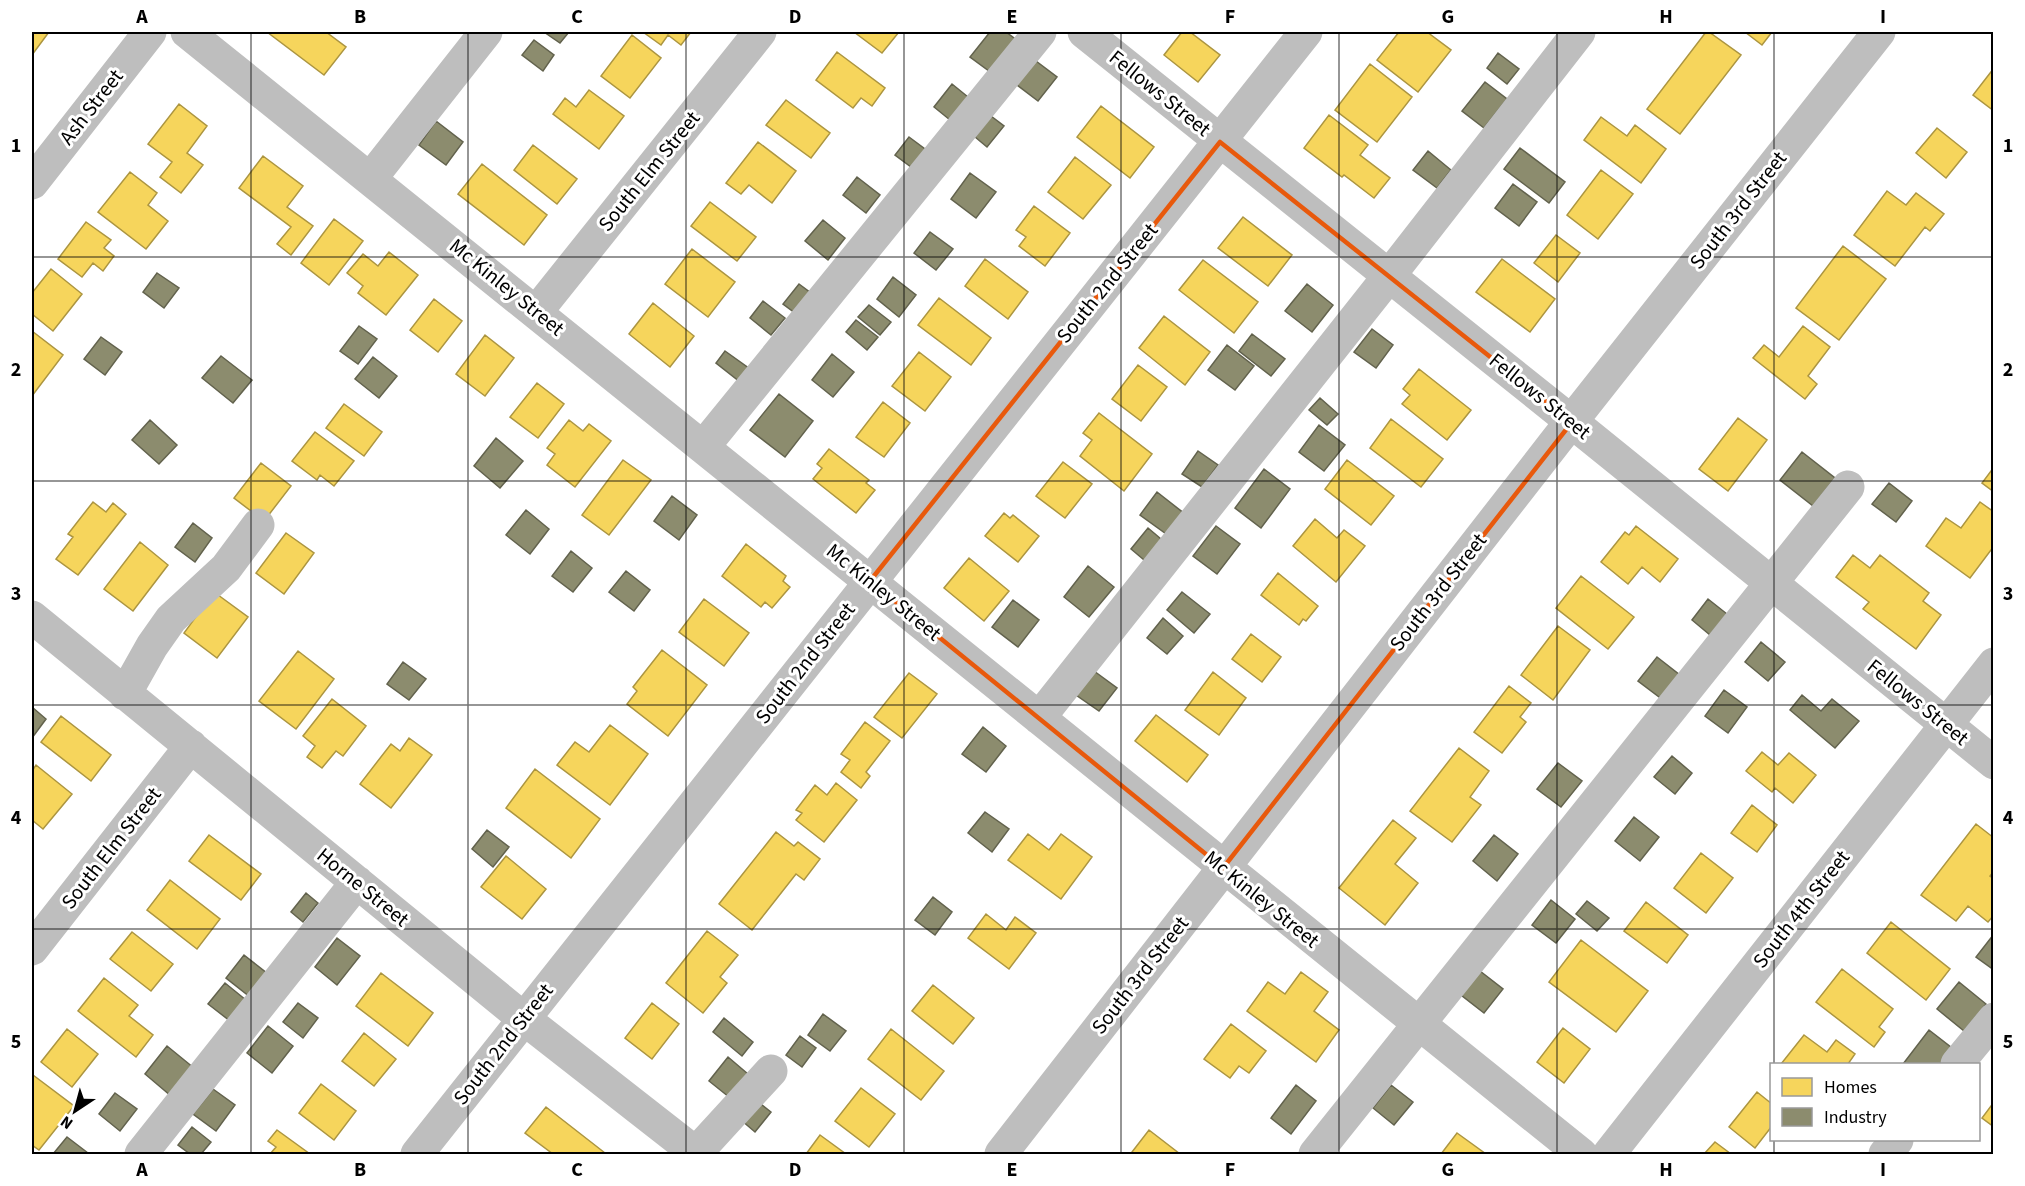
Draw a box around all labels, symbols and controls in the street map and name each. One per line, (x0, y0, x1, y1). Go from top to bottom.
text: A (135, 3, 148, 31)
text: B (354, 3, 366, 31)
text: C (571, 3, 583, 31)
text: D (789, 3, 801, 31)
text: E (1007, 3, 1017, 31)
text: F (1225, 3, 1235, 31)
text: G (1442, 3, 1454, 31)
text: H (1659, 3, 1673, 31)
text: I (1880, 3, 1886, 31)
street label: Fellows Street (1103, 43, 1217, 143)
street label: Ash Street (52, 63, 130, 151)
street label: South Elm Street (591, 104, 707, 238)
text: 1 (11, 132, 21, 160)
text: 1 (2003, 132, 2013, 160)
street label: South 3rd Street (1682, 145, 1794, 275)
street label: South 2nd Street (1049, 216, 1165, 350)
street label: Mc Kinley Street (443, 231, 571, 343)
street label: Fellows Street (1483, 346, 1597, 446)
text: 2 (11, 356, 21, 384)
text: 2 (2003, 356, 2013, 384)
street label: South 3rd Street (1382, 527, 1494, 657)
street label: Mc Kinley Street (820, 536, 948, 648)
text: 3 (11, 580, 21, 608)
text: 3 (2003, 580, 2013, 608)
street label: South 2nd Street (748, 596, 862, 730)
street label: Fellows Street (1861, 652, 1975, 752)
street label: South Elm Street (54, 781, 168, 915)
text: 4 (11, 804, 22, 832)
text: 4 (2003, 804, 2014, 832)
street label: Horne Street (310, 840, 416, 934)
street label: Mc Kinley Street (1198, 843, 1326, 955)
street label: South 4th Street (1745, 844, 1857, 974)
street label: South 3rd Street (1084, 910, 1196, 1040)
street label: South 2nd Street (446, 977, 560, 1111)
text: 5 (11, 1028, 21, 1056)
text: 5 (2003, 1028, 2013, 1056)
legend (1770, 1063, 1980, 1141)
text: Homes (1824, 1075, 1877, 1100)
north arrow (45, 1081, 105, 1141)
text: Industry (1824, 1105, 1887, 1130)
text: N (56, 1110, 78, 1134)
text: A (135, 1156, 148, 1184)
text: B (354, 1156, 366, 1184)
text: C (571, 1156, 583, 1184)
text: D (789, 1156, 801, 1184)
text: E (1007, 1156, 1017, 1184)
text: F (1225, 1156, 1235, 1184)
text: G (1442, 1156, 1454, 1184)
text: H (1659, 1156, 1673, 1184)
text: I (1880, 1156, 1886, 1184)

